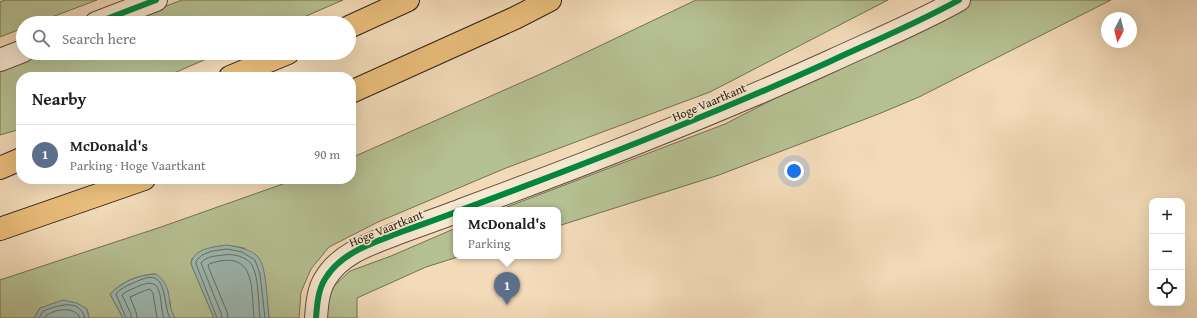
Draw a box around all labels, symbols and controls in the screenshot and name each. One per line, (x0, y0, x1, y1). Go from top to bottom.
north arrow (1101, 12, 1137, 48)
search box (16, 16, 356, 60)
icon: search (30, 27, 52, 49)
text: Search here (62, 28, 136, 49)
street label: Hoge Vaartkant (669, 78, 749, 125)
text: Nearby (32, 86, 86, 111)
text: McDonald's (70, 135, 148, 156)
text: 1 (42, 145, 48, 164)
text: 90 m (314, 145, 340, 164)
text: Parking · Hoge Vaartkant (70, 156, 206, 175)
your location (784, 161, 804, 181)
map controls (1149, 198, 1185, 306)
button: + (1149, 198, 1185, 234)
street label: Hoge Vaartkant (346, 205, 426, 251)
popup (453, 207, 561, 259)
text: McDonald's (468, 213, 546, 234)
text: Parking (468, 234, 511, 253)
button: − (1149, 234, 1185, 270)
button: locate (1149, 270, 1185, 306)
pin: 1 (494, 272, 520, 305)

